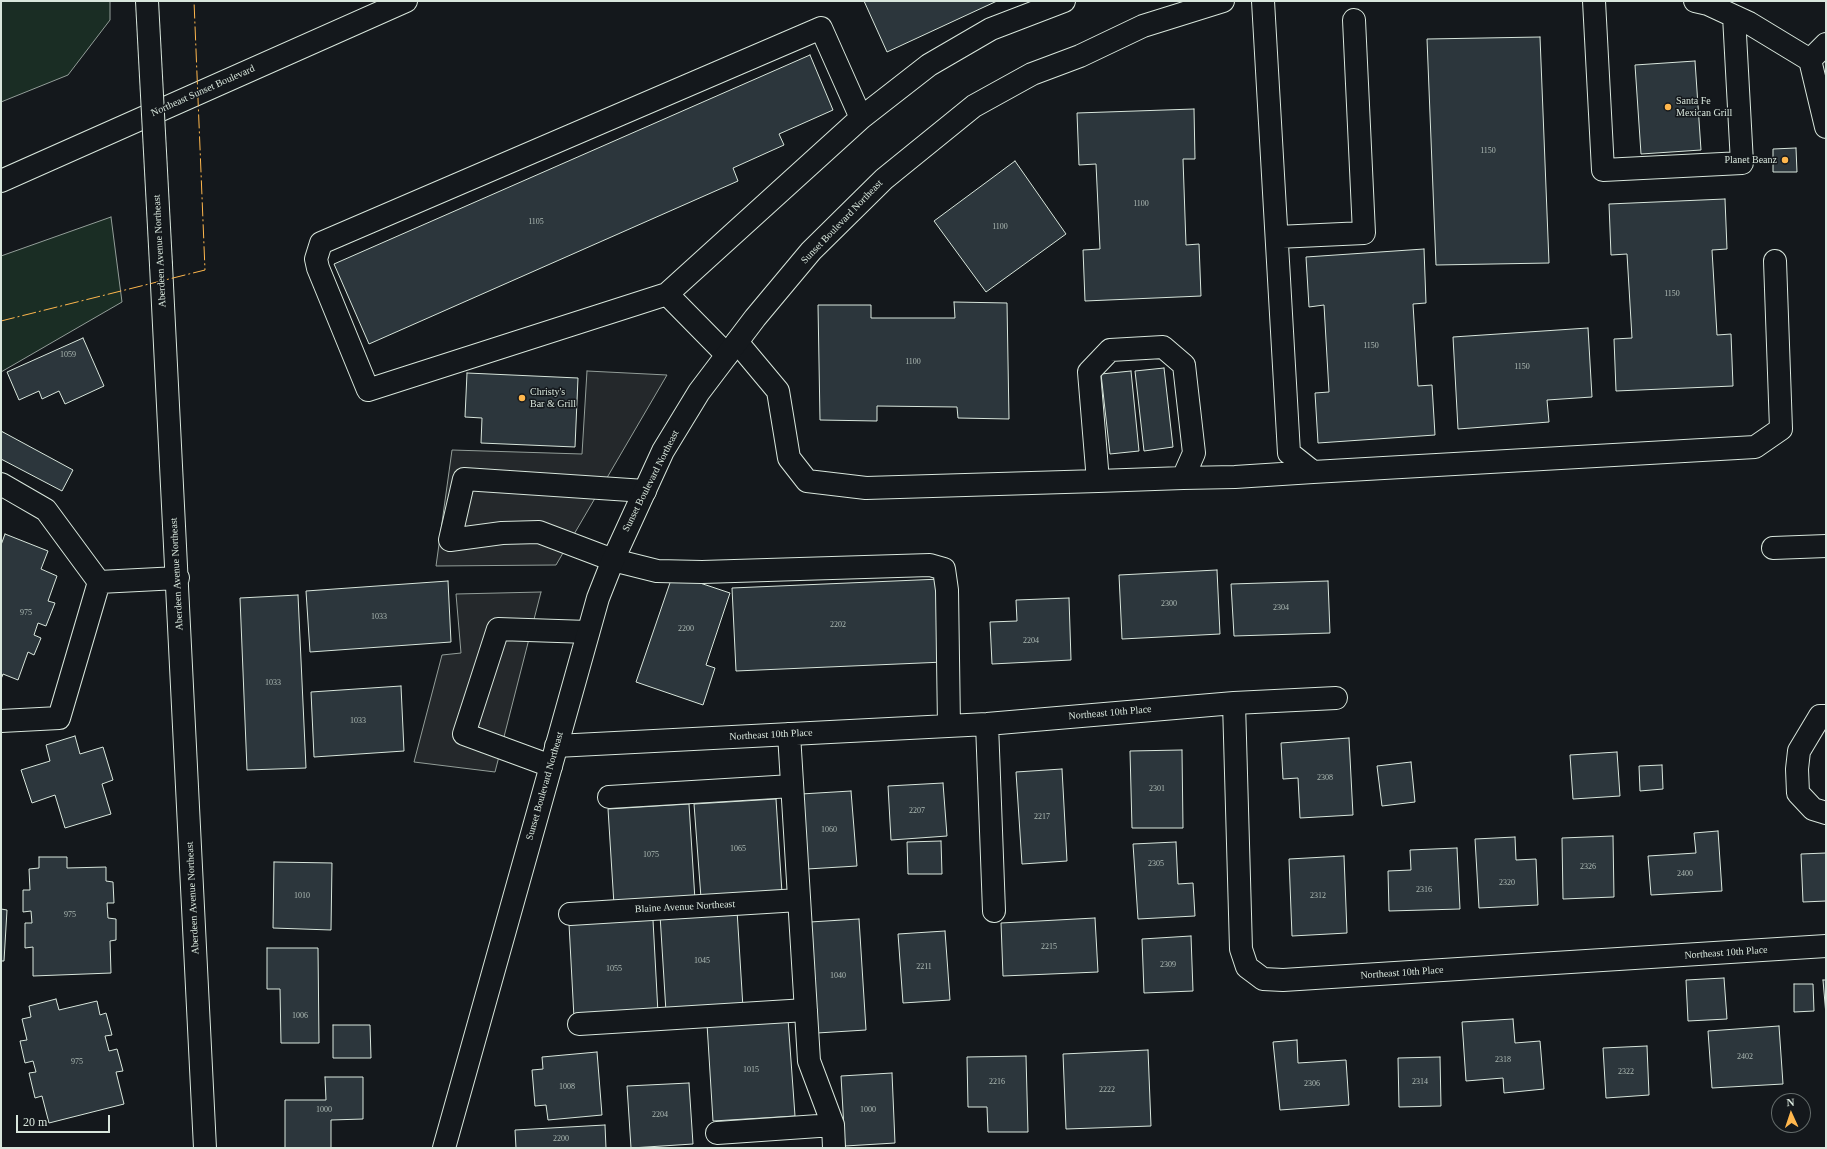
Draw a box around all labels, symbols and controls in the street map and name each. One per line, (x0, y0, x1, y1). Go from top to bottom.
street label: Northeast Sunset Boulevard (149, 63, 257, 119)
place label: Santa Fe Mexican Grill (1676, 95, 1732, 118)
marker: Santa Fe Mexican Grill (1663, 102, 1673, 112)
house number: 1150 (1480, 146, 1496, 156)
place label: Planet Beanz (1725, 154, 1777, 166)
marker: Planet Beanz (1780, 155, 1790, 165)
street label: Sunset Boulevard Northeast (799, 177, 885, 267)
street label: Aberdeen Avenue Northeast (151, 194, 169, 308)
house number: 1100 (1133, 199, 1149, 209)
house number: 1105 (528, 217, 544, 227)
house number: 1100 (992, 222, 1008, 232)
house number: 1150 (1664, 289, 1680, 299)
house number: 1150 (1363, 341, 1379, 351)
house number: 1059 (60, 350, 76, 360)
house number: 1100 (905, 357, 921, 367)
house number: 1150 (1514, 362, 1530, 372)
place label: Christy's Bar & Grill (530, 386, 576, 410)
marker: Christy's Bar & Grill (517, 393, 527, 403)
street label: Sunset Boulevard Northeast (620, 428, 682, 534)
street label: Aberdeen Avenue Northeast (168, 517, 186, 631)
house number: 2300 (1161, 599, 1177, 609)
house number: 2304 (1273, 603, 1289, 613)
house number: 975 (20, 608, 32, 618)
house number: 1033 (371, 612, 387, 622)
house number: 2202 (830, 620, 846, 630)
house number: 2200 (678, 624, 694, 634)
house number: 2204 (1023, 636, 1039, 646)
house number: 1033 (265, 678, 281, 688)
street label: Northeast 10th Place (1068, 703, 1152, 723)
house number: 1033 (350, 716, 366, 726)
street label: Northeast 10th Place (729, 727, 813, 743)
street label: Sunset Boulevard Northeast (524, 730, 566, 842)
house number: 2308 (1317, 773, 1333, 783)
house number: 2301 (1149, 784, 1165, 794)
house number: 2207 (909, 806, 925, 816)
house number: 2217 (1034, 812, 1050, 822)
house number: 1060 (821, 825, 837, 835)
street label: Aberdeen Avenue Northeast (184, 841, 202, 955)
house number: 1065 (730, 844, 746, 854)
house number: 1075 (643, 850, 659, 860)
house number: 2305 (1148, 859, 1164, 869)
house number: 2326 (1580, 862, 1596, 872)
house number: 2400 (1677, 869, 1693, 879)
house number: 2320 (1499, 878, 1515, 888)
house number: 2316 (1416, 885, 1432, 895)
house number: 1010 (294, 891, 310, 901)
house number: 2312 (1310, 891, 1326, 901)
street label: Blaine Avenue Northeast (635, 898, 735, 916)
house number: 975 (64, 910, 76, 920)
house number: 2215 (1041, 942, 1057, 952)
street label: Northeast 10th Place (1684, 944, 1768, 962)
house number: 1045 (694, 956, 710, 966)
house number: 2309 (1160, 960, 1176, 970)
house number: 2211 (916, 962, 932, 972)
house number: 1055 (606, 964, 622, 974)
street label: Northeast 10th Place (1360, 964, 1444, 982)
house number: 1040 (830, 971, 846, 981)
house number: 1006 (292, 1011, 308, 1021)
house number: 2402 (1737, 1052, 1753, 1062)
house number: 2318 (1495, 1055, 1511, 1065)
house number: 975 (71, 1057, 83, 1067)
house number: 1015 (743, 1065, 759, 1075)
house number: 2322 (1618, 1067, 1634, 1077)
house number: 2216 (989, 1077, 1005, 1087)
house number: 2314 (1412, 1077, 1428, 1087)
house number: 2306 (1304, 1079, 1320, 1089)
house number: 1008 (559, 1082, 575, 1092)
house number: 2222 (1099, 1085, 1115, 1095)
north arrow (1771, 1093, 1811, 1133)
text: N (1786, 1096, 1795, 1108)
house number: 1000 (316, 1105, 332, 1115)
house number: 1000 (860, 1105, 876, 1115)
scale bar (18, 1107, 112, 1133)
house number: 2204 (652, 1110, 668, 1120)
text: 20 m (23, 1115, 47, 1129)
house number: 2200 (553, 1134, 569, 1144)

